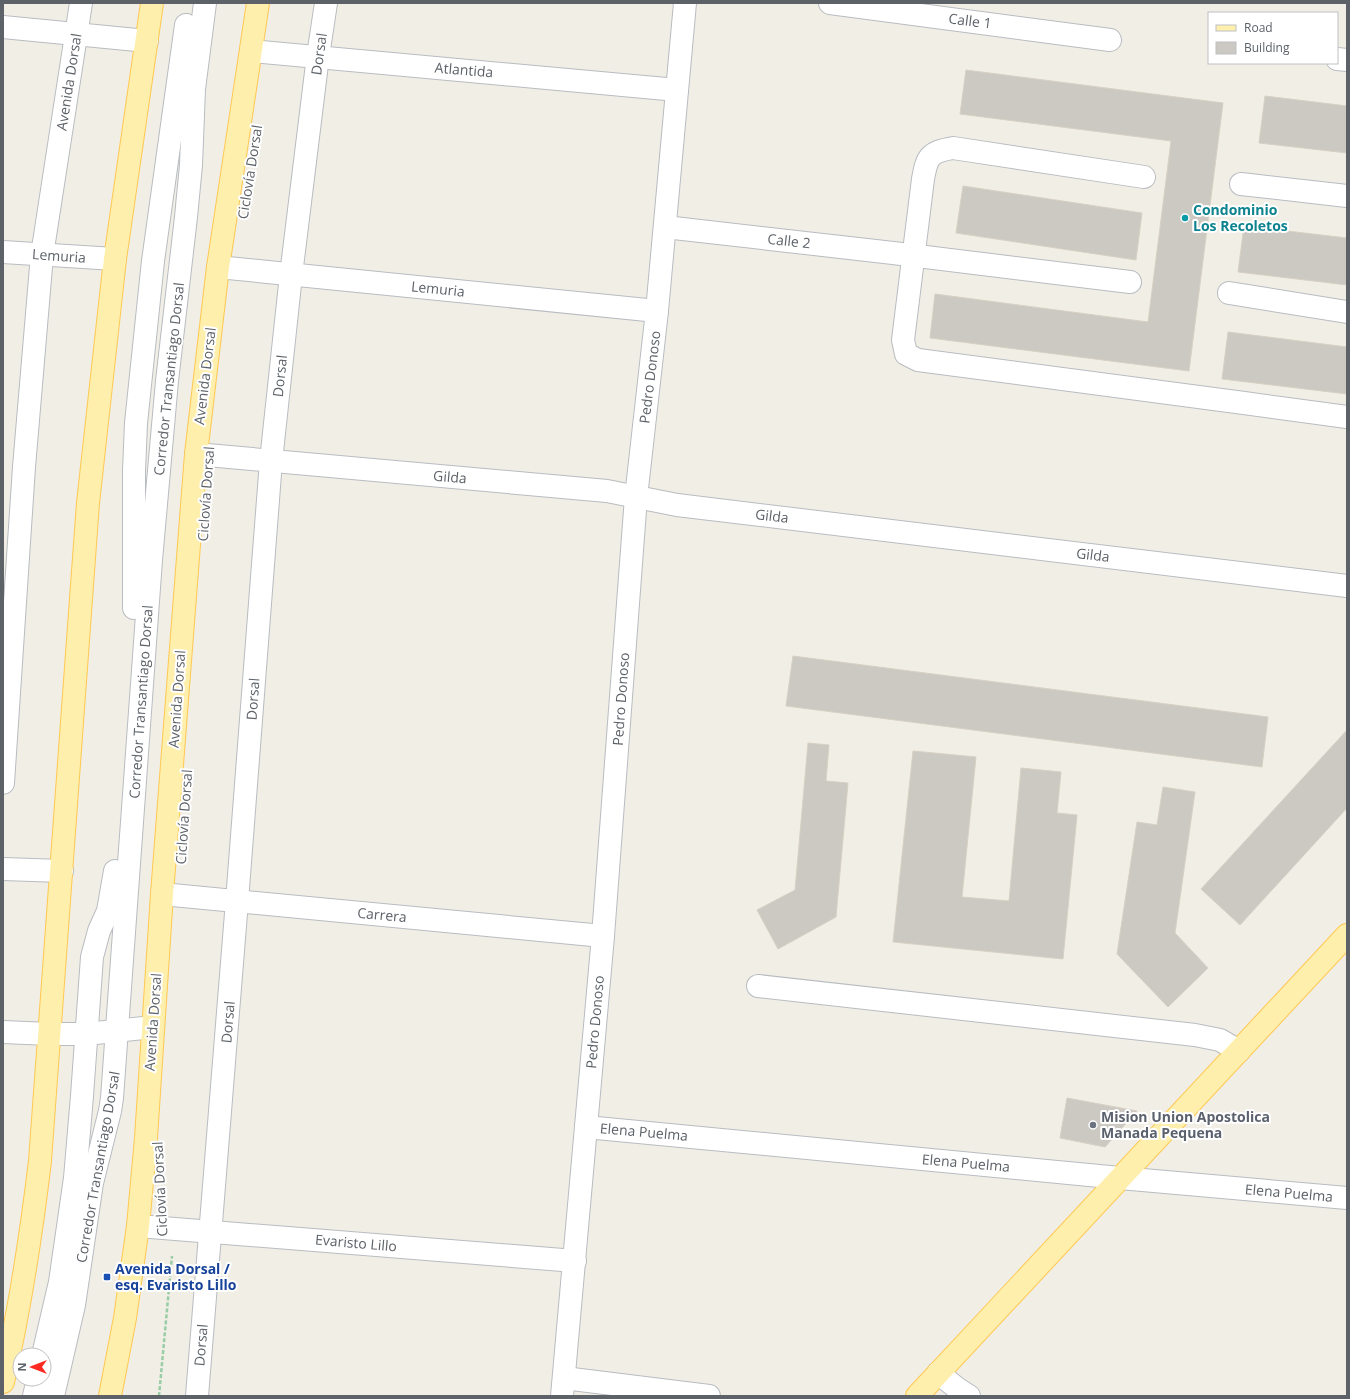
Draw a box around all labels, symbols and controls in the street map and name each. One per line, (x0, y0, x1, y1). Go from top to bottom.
street label: Calle 1 (947, 8, 993, 33)
legend (1208, 12, 1338, 64)
text: Road (1244, 19, 1273, 36)
street label: Avenida Dorsal (51, 32, 86, 132)
street label: Dorsal (306, 32, 331, 76)
text: Building (1244, 39, 1290, 56)
street label: Atlantida (434, 57, 494, 82)
street label: Ciclovía Dorsal (233, 123, 266, 220)
place label: Condominio Los Recoletos (1193, 200, 1288, 235)
marker: Condominio Los Recoletos (1180, 213, 1190, 223)
street label: Calle 2 (767, 229, 812, 252)
street label: Lemuria (32, 244, 87, 267)
street label: Lemuria (410, 276, 466, 301)
street label: Corredor Transantiago Dorsal (149, 281, 188, 476)
street label: Avenida Dorsal (189, 326, 220, 426)
street label: Pedro Donoso (634, 329, 665, 424)
street label: Dorsal (268, 354, 291, 398)
street label: Ciclovía Dorsal (193, 446, 218, 542)
street label: Gilda (432, 466, 468, 487)
street label: Gilda (754, 504, 790, 527)
street label: Gilda (1075, 543, 1111, 566)
street label: Corredor Transantiago Dorsal (124, 605, 157, 799)
street label: Avenida Dorsal (164, 649, 189, 749)
street label: Pedro Donoso (608, 652, 633, 746)
street label: Dorsal (242, 677, 263, 721)
street label: Ciclovía Dorsal (171, 769, 196, 865)
street label: Carrera (357, 903, 407, 926)
street label: Avenida Dorsal (140, 972, 165, 1072)
street label: Pedro Donoso (581, 975, 608, 1069)
street label: Dorsal (216, 1000, 239, 1044)
street label: Corredor Transantiago Dorsal (71, 1070, 124, 1264)
place label: Mision Union Apostolica Manada Pequena (1101, 1107, 1270, 1142)
street label: Elena Puelma (599, 1118, 689, 1145)
marker: Mision Union Apostolica Manada Pequena (1088, 1120, 1098, 1130)
street label: Ciclovía Dorsal (148, 1141, 171, 1237)
street label: Elena Puelma (921, 1149, 1011, 1176)
street label: Elena Puelma (1244, 1179, 1334, 1206)
street label: Evaristo Lillo (314, 1229, 398, 1256)
place label: Avenida Dorsal / esq. Evaristo Lillo (115, 1259, 237, 1294)
marker: Avenida Dorsal / esq. Evaristo Lillo (102, 1272, 112, 1282)
street label: Dorsal (189, 1323, 212, 1367)
north arrow (12, 1347, 52, 1387)
text: N (14, 1363, 29, 1371)

